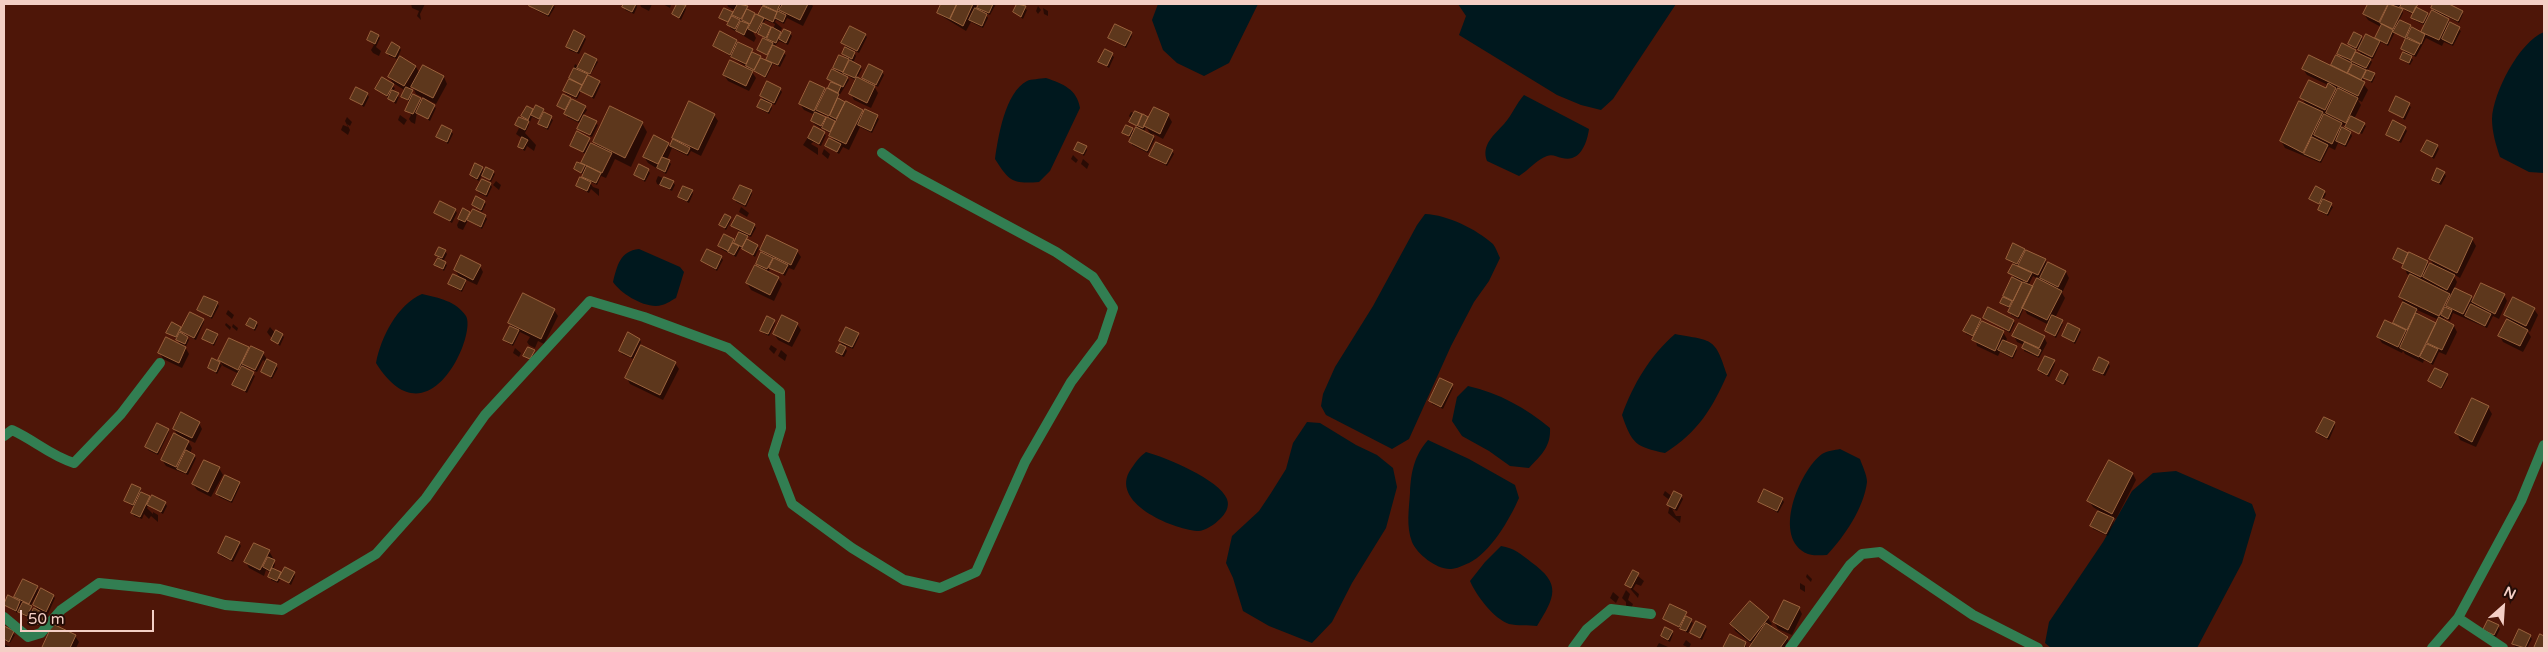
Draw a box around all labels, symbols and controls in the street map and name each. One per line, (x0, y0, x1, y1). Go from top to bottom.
north arrow (2478, 582, 2528, 632)
text: N (2501, 583, 2519, 603)
scale bar (22, 600, 156, 632)
text: 50 m (28, 610, 65, 628)

